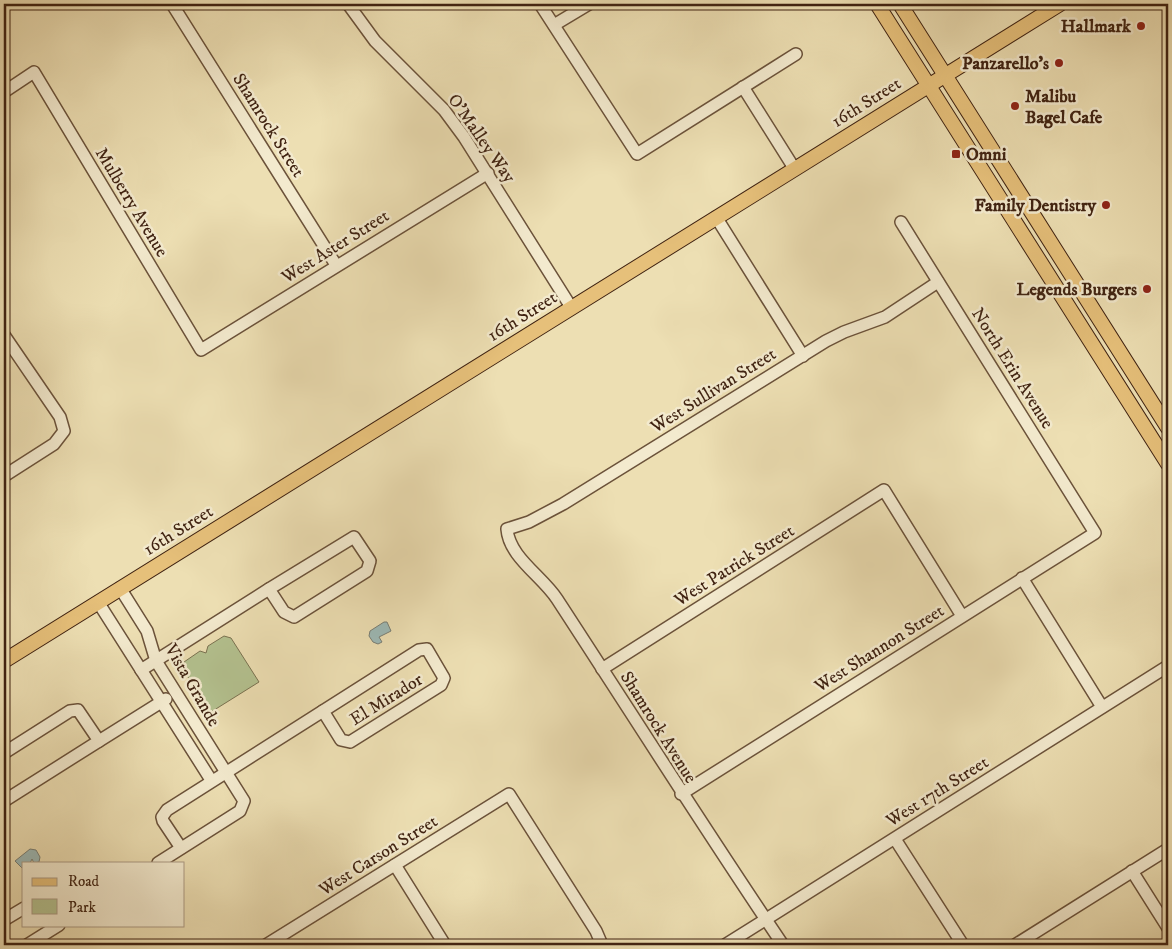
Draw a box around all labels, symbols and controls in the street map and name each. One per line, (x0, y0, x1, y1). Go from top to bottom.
place label: Hallmark (1061, 16, 1132, 38)
marker: Hallmark (1135, 20, 1147, 32)
place label: Panzarello's (962, 53, 1049, 75)
marker: Panzarello's (1053, 57, 1065, 69)
street label: Shamrock Street (227, 69, 309, 182)
street label: 16th Street (828, 73, 905, 133)
place label: Malibu Bagel Cafe (1025, 86, 1103, 129)
street label: O'Malley Way (442, 90, 520, 188)
marker: Malibu Bagel Cafe (1009, 100, 1021, 112)
street label: Mulberry Avenue (90, 144, 172, 261)
place label: Omni (966, 144, 1007, 166)
marker: Omni (950, 148, 962, 160)
place label: Family Dentistry (975, 195, 1096, 217)
marker: Family Dentistry (1100, 199, 1112, 211)
street label: West Aster Street (277, 205, 394, 289)
place label: Legends Burgers (1016, 279, 1137, 301)
marker: Legends Burgers (1141, 283, 1153, 295)
street label: 16th Street (484, 287, 561, 347)
street label: North Erin Avenue (966, 304, 1058, 433)
street label: West Sullivan Street (646, 343, 780, 439)
street label: 16th Street (140, 501, 217, 561)
street label: West Patrick Street (670, 520, 799, 612)
street label: West Shannon Street (810, 600, 949, 698)
street label: Vista Grande (159, 639, 225, 731)
street label: Shamrock Avenue (615, 667, 701, 788)
street label: El Mirador (346, 669, 427, 731)
street label: West 17th Street (881, 752, 993, 833)
street label: West Carson Street (314, 810, 442, 902)
legend (22, 862, 185, 926)
text: Road (68, 872, 100, 891)
text: Park (68, 898, 97, 917)

